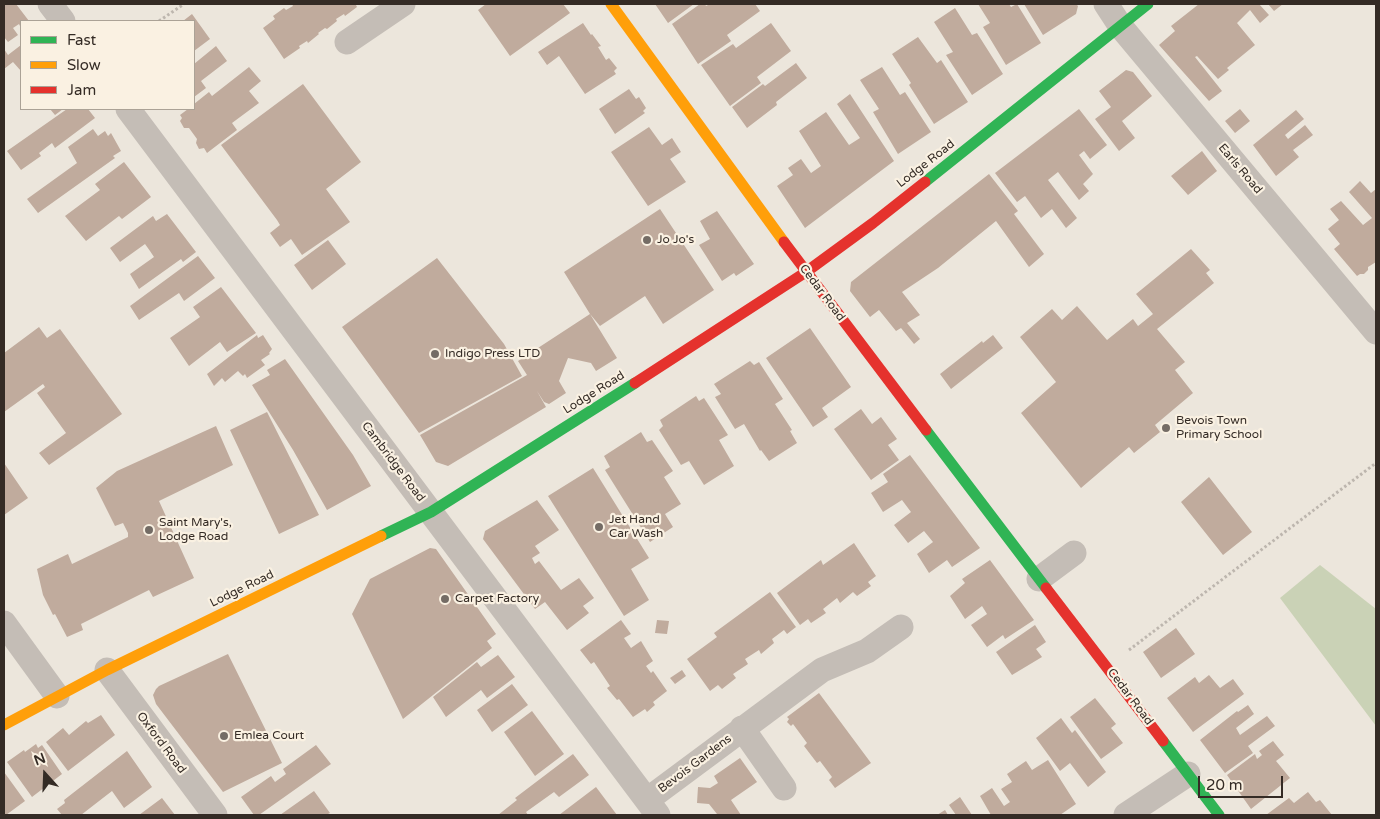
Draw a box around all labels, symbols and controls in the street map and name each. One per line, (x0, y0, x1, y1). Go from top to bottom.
legend (20, 20, 195, 110)
text: Fast (67, 31, 96, 49)
text: Slow (67, 56, 101, 74)
text: Jam (67, 81, 96, 99)
street label: Lodge Road (894, 137, 958, 191)
street label: Earls Road (1215, 141, 1265, 197)
place label: Jo Jo's (657, 233, 694, 247)
marker: Jo Jo's (641, 234, 653, 246)
street label: Cedar Road (796, 262, 848, 324)
place label: Indigo Press LTD (445, 347, 540, 361)
marker: Indigo Press LTD (429, 348, 441, 360)
street label: Lodge Road (561, 369, 627, 417)
place label: Bevois Town Primary School (1176, 414, 1262, 442)
street label: Cambridge Road (358, 419, 428, 505)
marker: Bevois Town Primary School (1160, 422, 1172, 434)
place label: Jet Hand Car Wash (609, 513, 663, 541)
place label: Saint Mary's, Lodge Road (159, 516, 232, 544)
marker: Jet Hand Car Wash (593, 521, 605, 533)
marker: Saint Mary's, Lodge Road (143, 524, 155, 536)
street label: Lodge Road (208, 567, 276, 611)
place label: Carpet Factory (455, 592, 539, 606)
marker: Carpet Factory (439, 593, 451, 605)
street label: Cedar Road (1104, 666, 1156, 728)
street label: Oxford Road (133, 709, 189, 777)
place label: Emlea Court (234, 729, 304, 743)
marker: Emlea Court (218, 730, 230, 742)
street label: Bevois Gardens (655, 732, 735, 796)
north arrow (20, 749, 70, 799)
text: N (32, 750, 48, 769)
scale bar (1200, 766, 1285, 798)
text: 20 m (1206, 776, 1243, 794)

